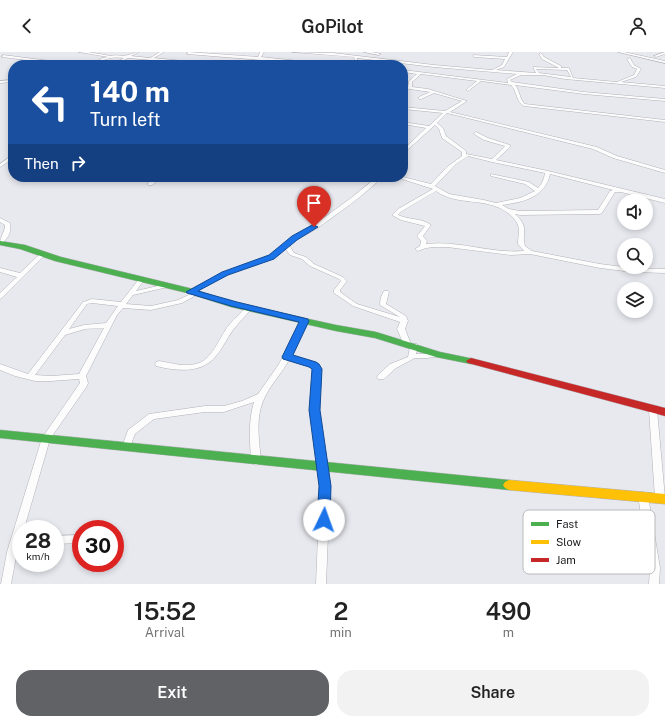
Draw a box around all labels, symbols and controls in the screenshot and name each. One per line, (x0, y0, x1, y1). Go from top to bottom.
icon: back (16, 15, 38, 37)
icon: person (627, 15, 649, 37)
text: GoPilot (301, 16, 364, 37)
text: 140 m (90, 75, 170, 108)
icon: left (24, 76, 76, 128)
text: Turn left (90, 109, 160, 130)
icon: right (67, 152, 89, 174)
text: Then (24, 155, 59, 172)
pin (297, 186, 331, 227)
icon: arrive (303, 192, 325, 214)
map controls (617, 194, 653, 318)
button: sound (617, 194, 653, 230)
button: search (617, 238, 653, 274)
button: layers (617, 282, 653, 318)
position arrow (303, 499, 345, 541)
legend (523, 510, 655, 574)
text: Fast (556, 518, 578, 530)
speed limit sign: 30 (72, 520, 124, 572)
text: 28 (25, 529, 51, 553)
text: Slow (556, 536, 582, 548)
text: km/h (26, 550, 50, 562)
text: Jam (556, 554, 576, 566)
text: 15:52 (134, 597, 196, 625)
text: 2 (333, 597, 348, 625)
text: 490 (485, 597, 531, 625)
text: Arrival (145, 625, 185, 640)
text: min (330, 625, 352, 640)
text: m (503, 625, 514, 640)
button: Exit (16, 670, 329, 716)
button: Share (337, 670, 649, 716)

